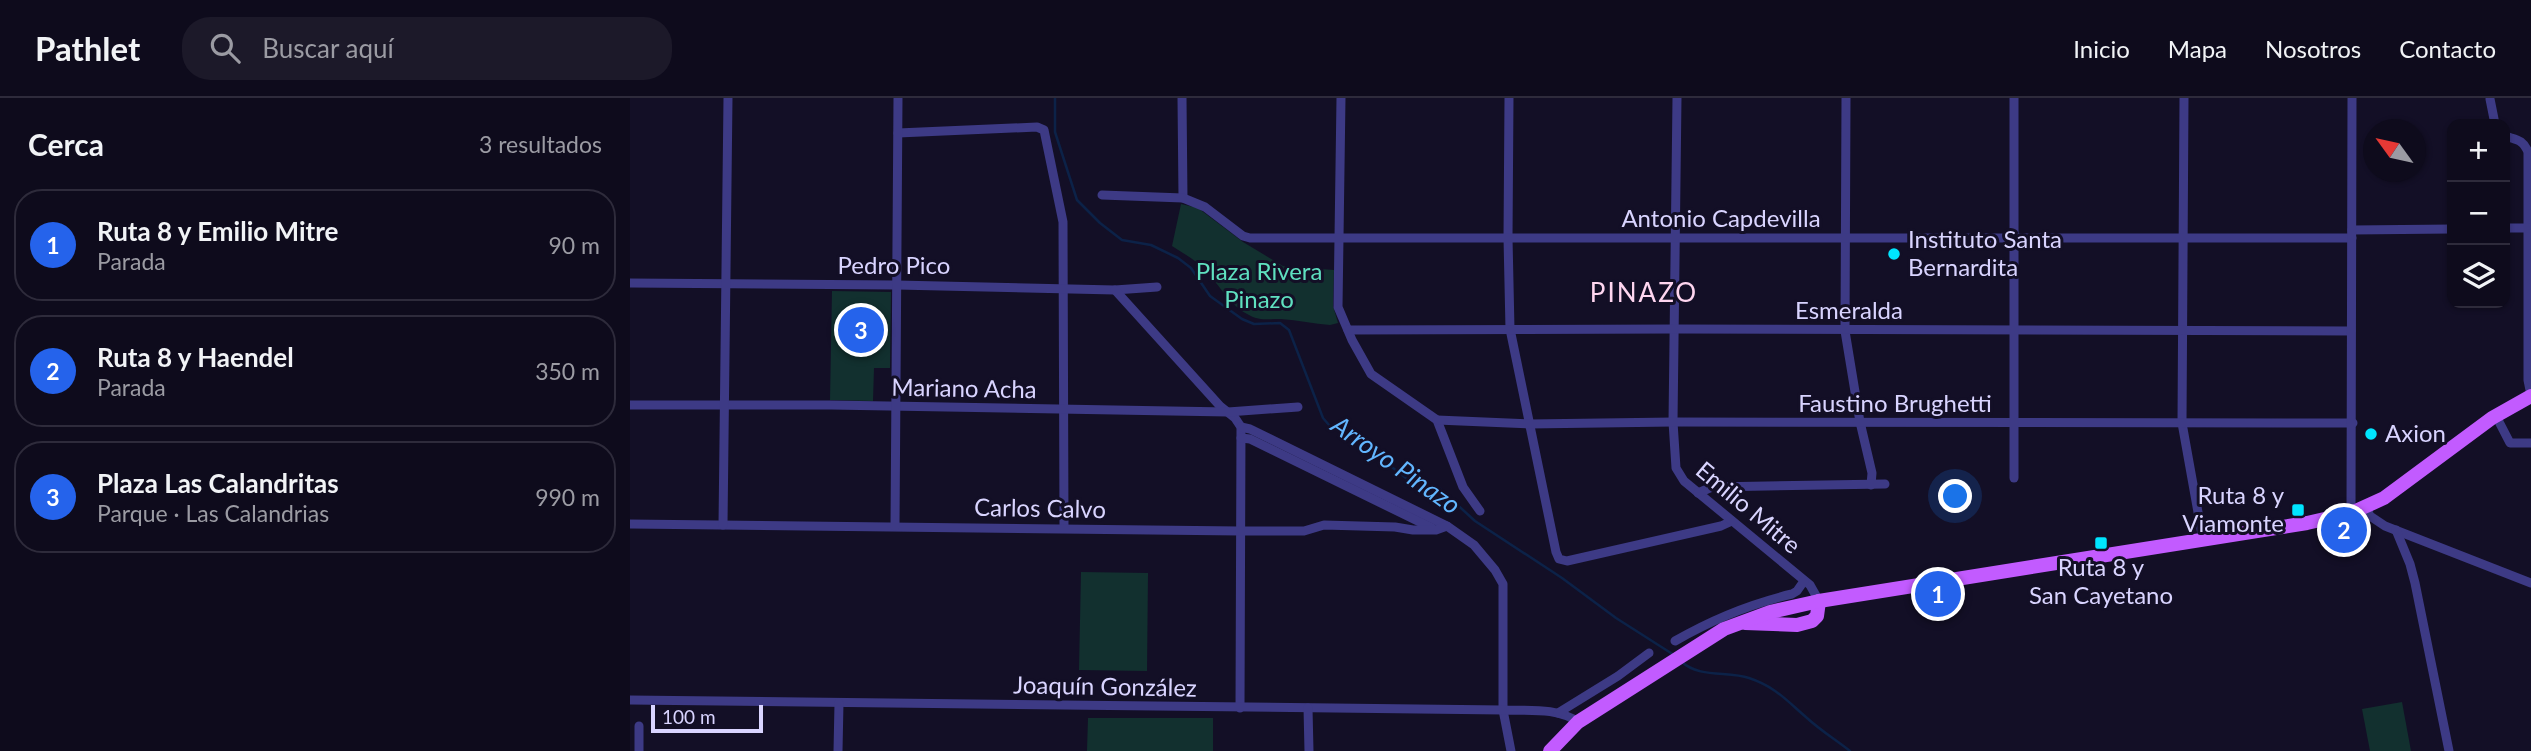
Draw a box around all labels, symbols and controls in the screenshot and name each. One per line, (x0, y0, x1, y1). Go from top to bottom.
search box (182, 17, 672, 80)
text: Pathlet (35, 28, 140, 68)
icon: search (206, 29, 244, 67)
text: Buscar aquí (262, 32, 394, 64)
text: Inicio (2073, 34, 2130, 63)
text: Mapa (2168, 34, 2227, 63)
text: Nosotros (2265, 34, 2361, 63)
text: Contacto (2399, 34, 2496, 63)
north arrow (2363, 119, 2426, 182)
map controls (2447, 119, 2510, 308)
button: + (2447, 119, 2510, 182)
text: Cerca (28, 126, 104, 162)
text: 3 resultados (479, 130, 602, 158)
button: − (2447, 182, 2510, 245)
street label: Antonio Capdevilla (1621, 203, 1821, 232)
text: Ruta 8 y Emilio Mitre (97, 215, 338, 247)
place label: Instituto Santa Bernardita (1908, 224, 2062, 281)
text: 1 (46, 231, 60, 259)
text: 90 m (549, 231, 600, 259)
button: layers (2447, 245, 2510, 308)
marker: Instituto Santa Bernardita (1886, 246, 1902, 262)
text: Parada (97, 247, 166, 275)
street label: Pedro Pico (838, 250, 950, 279)
park label: Plaza Rivera Pinazo (1196, 256, 1322, 313)
district label: PINAZO (1590, 276, 1698, 308)
street label: Esmeralda (1795, 295, 1903, 324)
pin: 3 (838, 304, 884, 356)
text: Ruta 8 y Haendel (97, 341, 294, 373)
text: 2 (46, 357, 60, 385)
text: 350 m (535, 357, 600, 385)
street label: Mariano Acha (891, 372, 1037, 403)
text: Parada (97, 373, 166, 401)
street label: Faustino Brughetti (1798, 388, 1992, 417)
water label: Arroyo Pinazo (1325, 407, 1467, 520)
place label: Axion (2385, 418, 2446, 447)
marker: Axion (2363, 426, 2379, 442)
street label: Emilio Mitre (1691, 455, 1807, 559)
text: Plaza Las Calandritas (97, 467, 339, 499)
your location (1938, 479, 1972, 513)
place label: Ruta 8 y Viamonte (2182, 480, 2285, 537)
text: 3 (46, 483, 60, 511)
text: 990 m (535, 483, 600, 511)
street label: Carlos Calvo (974, 492, 1106, 523)
text: Parque · Las Calandrias (97, 499, 329, 527)
marker: Ruta 8 y Viamonte (2290, 502, 2306, 518)
pin: 2 (2321, 504, 2367, 556)
marker: Ruta 8 y San Cayetano (2093, 535, 2109, 551)
place label: Ruta 8 y San Cayetano (2029, 552, 2173, 609)
pin: 1 (1915, 568, 1961, 620)
street label: Joaquín González (1013, 669, 1197, 702)
scale bar (651, 702, 763, 734)
text: 100 m (662, 705, 716, 728)

